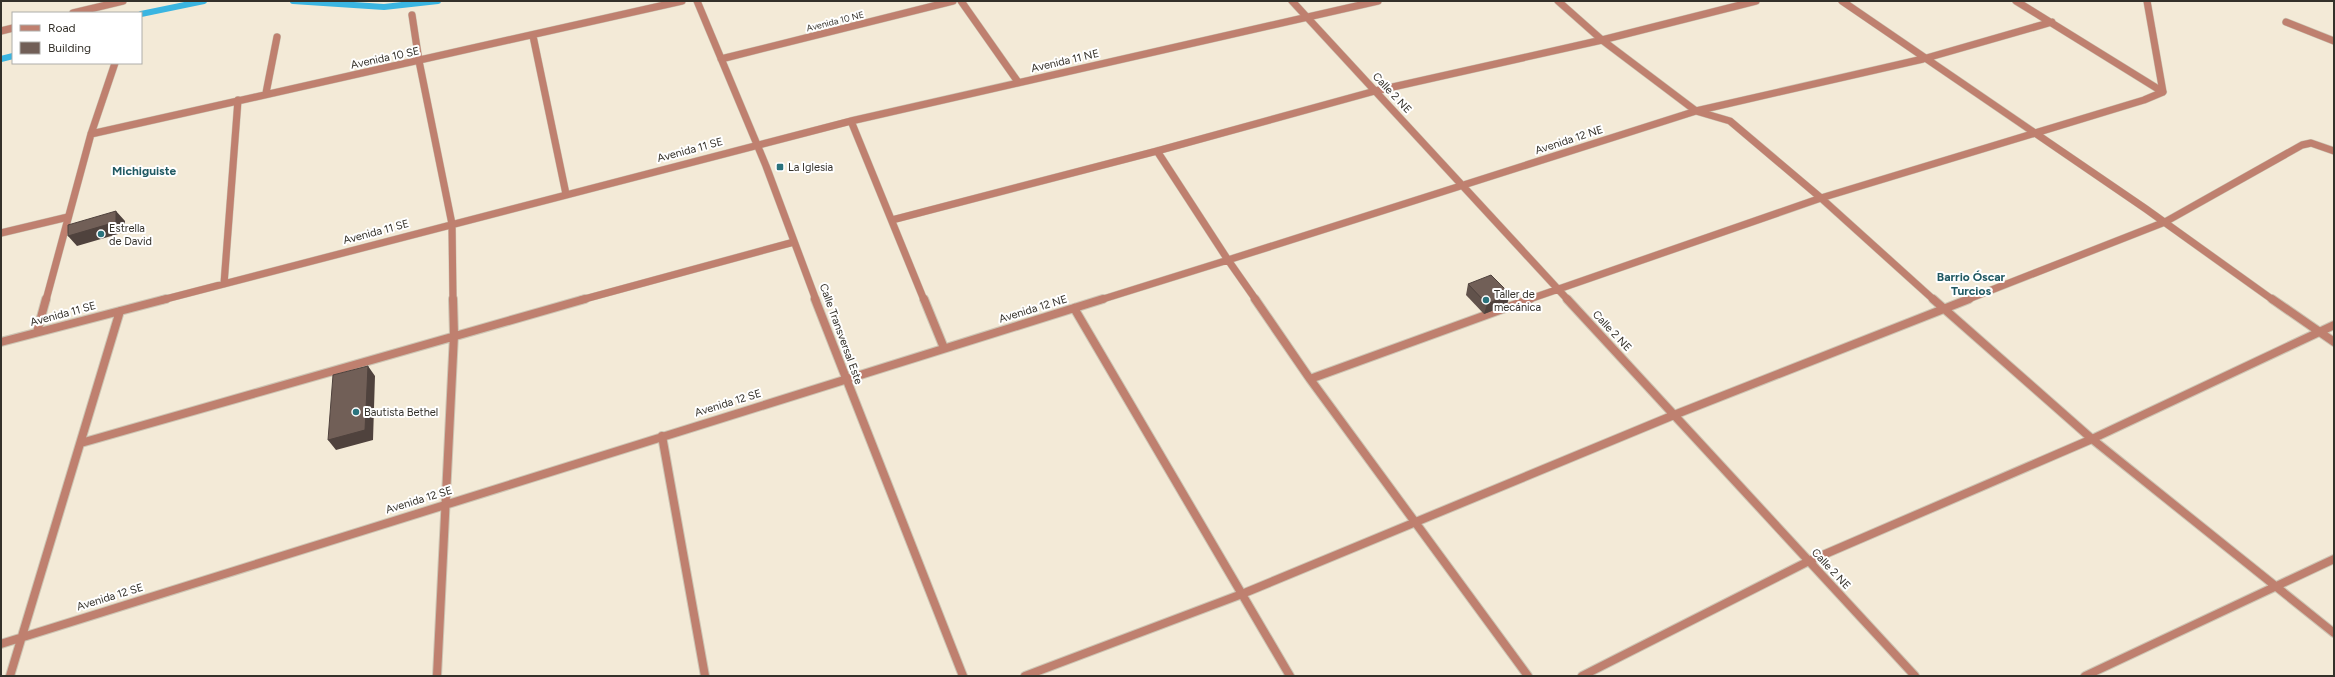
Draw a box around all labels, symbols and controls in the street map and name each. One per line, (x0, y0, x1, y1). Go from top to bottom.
street label: Avenida 10 NE (805, 9, 865, 33)
legend (12, 12, 142, 64)
text: Road (48, 21, 76, 35)
text: Building (48, 41, 91, 55)
street label: Avenida 10 SE (349, 44, 421, 72)
street label: Avenida 11 NE (1030, 47, 1100, 75)
street label: Calle 2 NE (1370, 70, 1414, 116)
street label: Avenida 12 NE (1533, 123, 1605, 157)
street label: Avenida 11 SE (656, 135, 724, 165)
place label: La Iglesia (788, 161, 833, 174)
marker: La Iglesia (775, 162, 785, 172)
district label: Michiguiste (112, 164, 176, 178)
street label: Avenida 11 SE (342, 217, 410, 247)
place label: Estrella de David (109, 222, 152, 248)
marker: Estrella de David (96, 229, 106, 239)
district label: Barrio Óscar Turcios (1937, 270, 2006, 298)
street label: Calle Transversal Este (817, 282, 865, 386)
place label: Taller de mecánica (1494, 288, 1541, 314)
street label: Avenida 12 NE (997, 292, 1069, 326)
marker: Taller de mecánica (1481, 295, 1491, 305)
street label: Avenida 11 SE (29, 299, 97, 329)
street label: Calle 2 NE (1590, 308, 1634, 354)
street label: Avenida 12 SE (693, 387, 763, 419)
place label: Bautista Bethel (364, 406, 438, 419)
marker: Bautista Bethel (351, 407, 361, 417)
street label: Avenida 12 SE (384, 484, 454, 516)
street label: Calle 2 NE (1809, 546, 1853, 592)
street label: Avenida 12 SE (75, 581, 145, 613)

